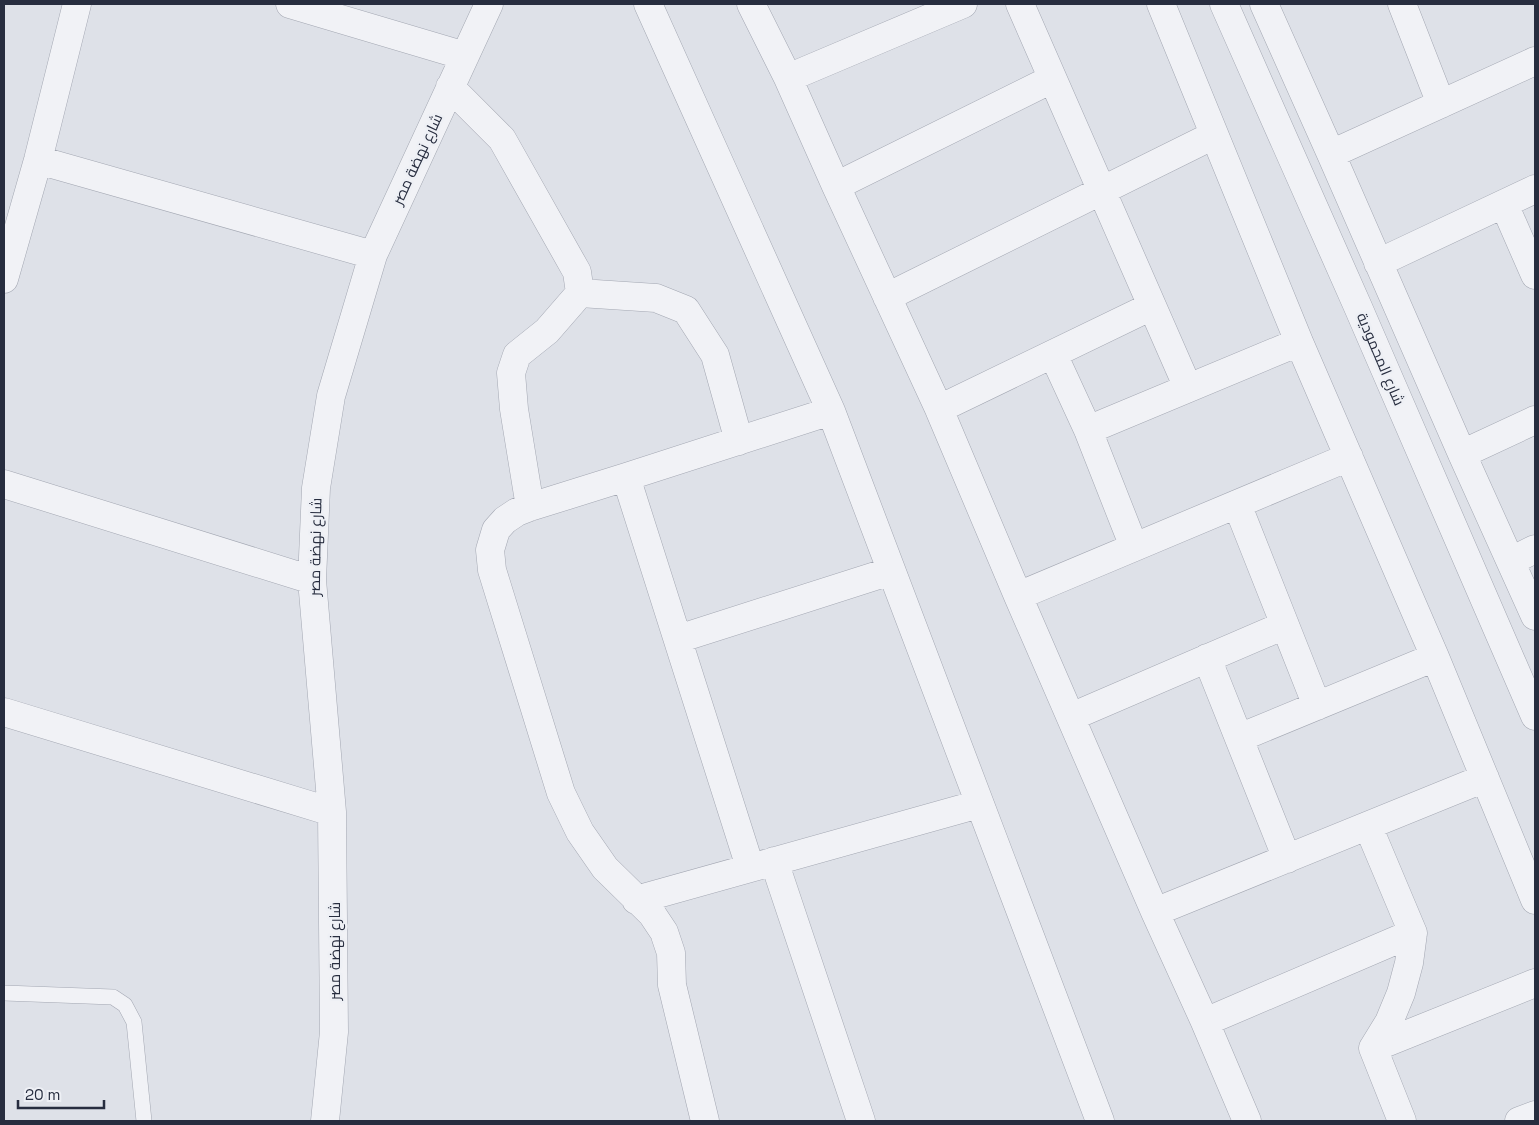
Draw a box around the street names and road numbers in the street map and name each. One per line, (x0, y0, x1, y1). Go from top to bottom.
street label: شارع نهضة مصر (387, 110, 448, 209)
street label: شارع المحمودية (1351, 310, 1409, 409)
street label: شارع نهضة مصر (305, 498, 327, 597)
street label: شارع نهضة مصر (325, 902, 346, 1001)

